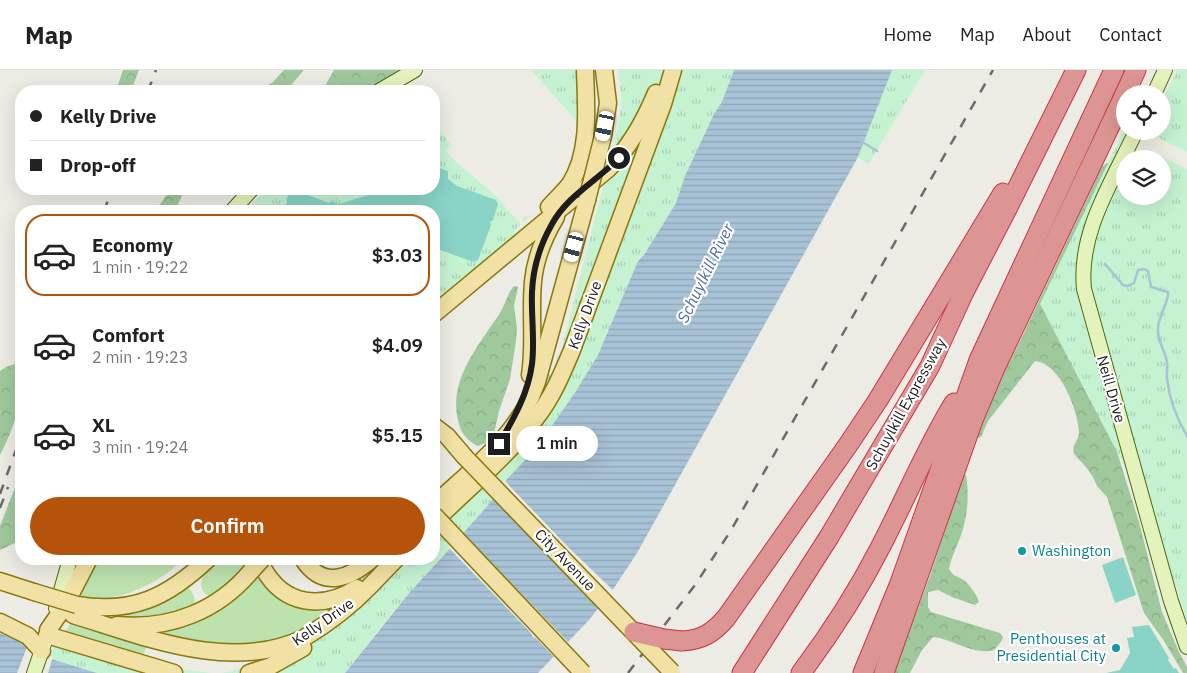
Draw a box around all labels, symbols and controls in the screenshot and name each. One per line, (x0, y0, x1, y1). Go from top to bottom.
text: Map (25, 19, 73, 51)
text: Home (884, 23, 932, 46)
text: Map (960, 23, 995, 46)
text: About (1023, 23, 1071, 46)
text: Contact (1099, 23, 1162, 46)
map controls (1116, 85, 1171, 205)
button: locate (1116, 85, 1171, 140)
text: Kelly Drive (60, 104, 156, 128)
car (594, 110, 615, 142)
route start (608, 147, 630, 169)
button: layers (1116, 150, 1171, 205)
text: Drop-off (60, 153, 136, 177)
water label: Schuylkill River (672, 219, 738, 326)
car (562, 231, 585, 263)
icon: car (32, 233, 77, 278)
text: Economy (92, 233, 173, 257)
text: $3.03 (372, 243, 423, 267)
text: 1 min · 19:22 (92, 257, 188, 277)
street label: Kelly Drive (563, 278, 606, 352)
icon: car (32, 323, 77, 368)
text: Comfort (92, 323, 165, 347)
text: $4.09 (372, 333, 423, 357)
street label: Schuylkill Expressway (861, 334, 950, 473)
text: 2 min · 19:23 (92, 347, 188, 367)
street label: Neill Drive (1093, 353, 1130, 425)
icon: car (32, 413, 77, 458)
text: XL (92, 413, 115, 437)
text: $5.15 (372, 423, 423, 447)
callout: 1 min (516, 426, 599, 462)
route end (488, 433, 510, 455)
text: 1 min (536, 433, 578, 453)
text: 3 min · 19:24 (92, 437, 188, 457)
button: Confirm (30, 497, 425, 555)
street label: City Avenue (531, 524, 600, 595)
place label: Washington (1032, 541, 1111, 560)
marker: Washington (1016, 545, 1028, 557)
street label: Kelly Drive (288, 593, 357, 650)
place label: Penthouses at Presidential City (996, 629, 1107, 665)
marker: Penthouses at Presidential City (1110, 642, 1122, 654)

